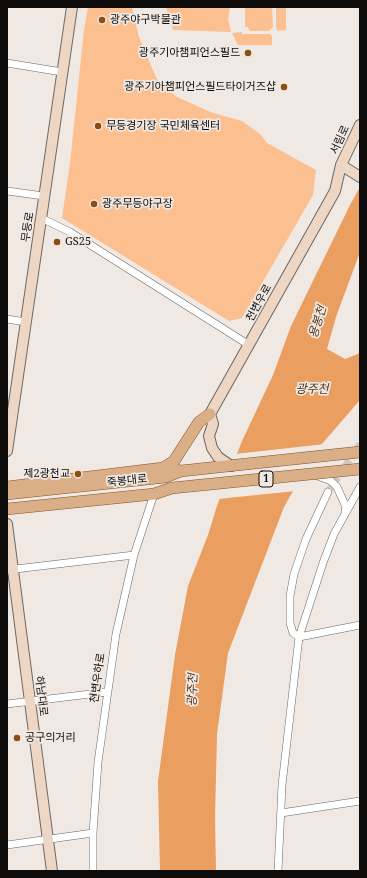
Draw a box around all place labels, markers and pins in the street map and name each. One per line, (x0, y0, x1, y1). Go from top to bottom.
place label: 광주야구박물관 (110, 13, 181, 27)
marker: 광주야구박물관 (97, 15, 107, 25)
place label: 광주기아챔피언스필드 (139, 46, 240, 60)
marker: 광주기아챔피언스필드 (243, 48, 253, 58)
place label: 광주기아챔피언스필드타이거즈샵 (124, 80, 276, 94)
marker: 광주기아챔피언스필드타이거즈샵 (279, 82, 289, 92)
place label: 무등경기장 국민체육센터 (106, 119, 220, 133)
marker: 무등경기장 국민체육센터 (93, 121, 103, 131)
place label: 광주무등야구장 (102, 197, 173, 211)
marker: 광주무등야구장 (89, 199, 99, 209)
place label: GS25 (65, 235, 91, 249)
marker: GS25 (52, 237, 62, 247)
place label: 제2광천교 (23, 467, 70, 481)
marker: 제2광천교 (73, 469, 83, 479)
place label: 공구의거리 (25, 731, 76, 745)
marker: 공구의거리 (12, 733, 22, 743)

